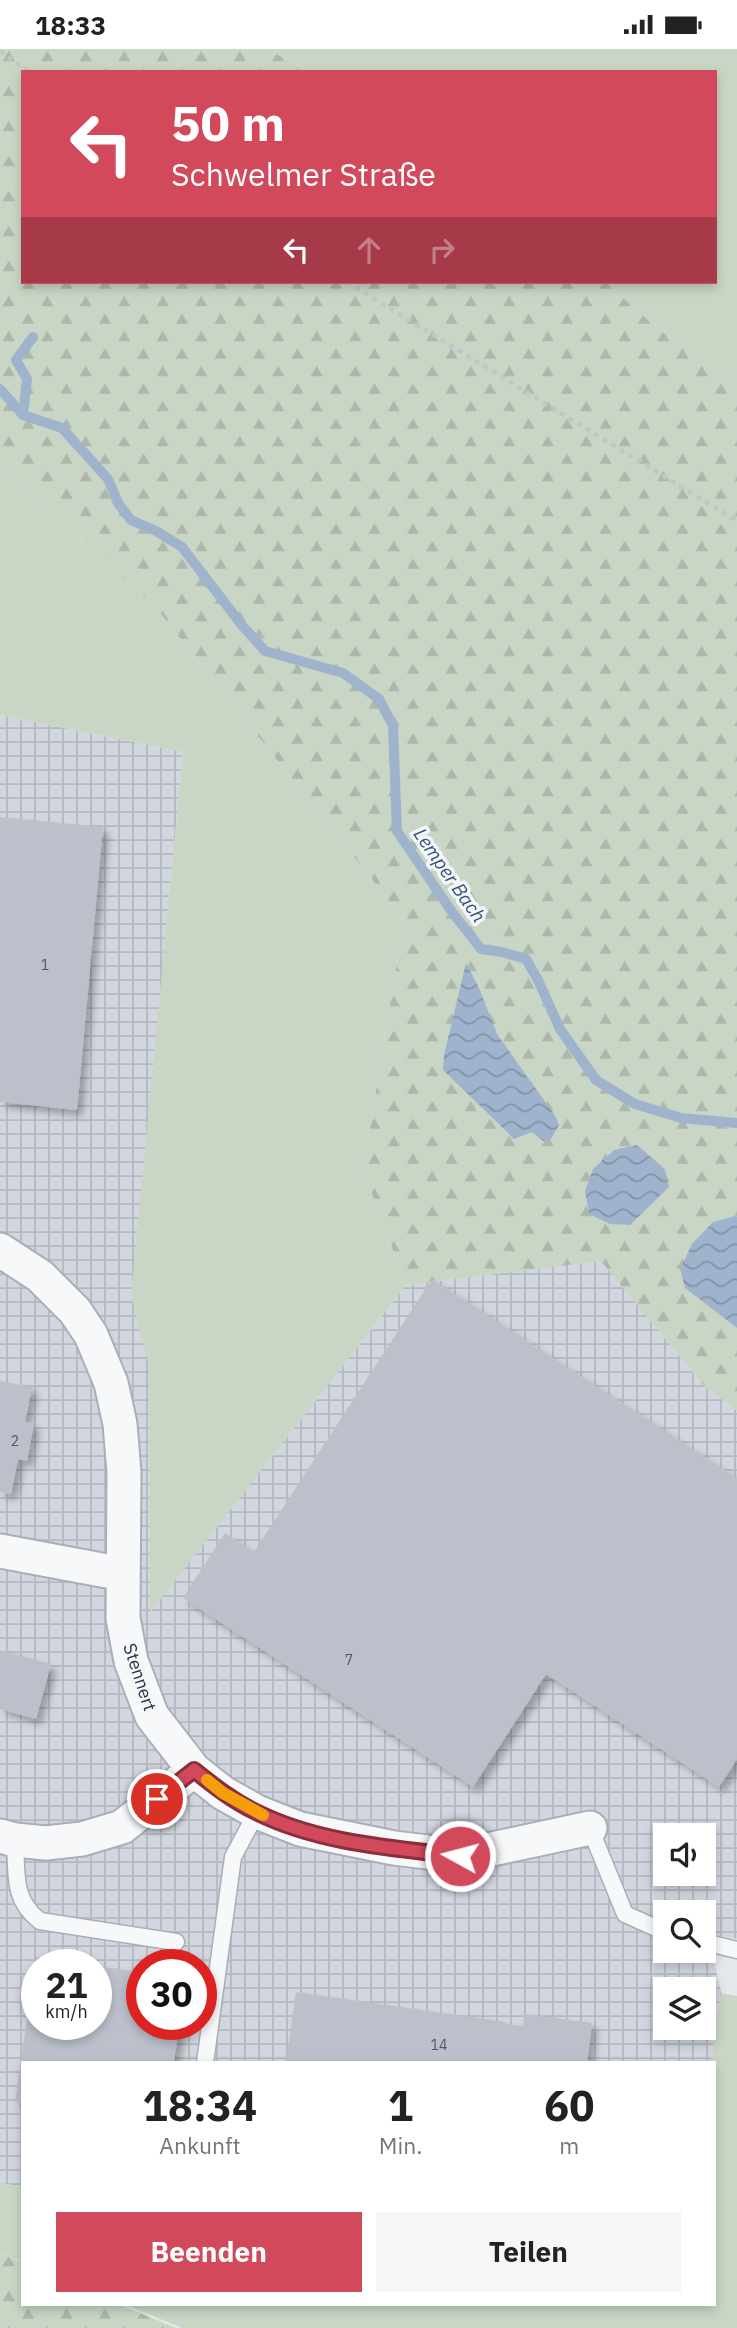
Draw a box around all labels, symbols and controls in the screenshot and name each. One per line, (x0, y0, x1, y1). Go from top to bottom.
text: 18:33 (35, 8, 106, 42)
text: 50 m (171, 91, 285, 154)
icon: left (56, 98, 147, 189)
text: Schwelmer Straße (171, 153, 436, 195)
icon: left (277, 231, 315, 269)
icon: ahead (350, 231, 388, 269)
icon: right (423, 231, 461, 269)
water label: Lemper Bach (409, 823, 491, 927)
house number: 1 (41, 956, 49, 974)
house number: 2 (11, 1432, 19, 1450)
street label: Stennert (118, 1640, 162, 1714)
house number: 7 (345, 1651, 353, 1669)
pin (127, 1769, 187, 1829)
icon: arrive (138, 1780, 176, 1818)
position arrow (423, 1819, 497, 1893)
map controls (653, 1823, 716, 2040)
button: sound (653, 1823, 716, 1886)
button: search (653, 1900, 716, 1963)
speed limit sign: 30 (126, 1949, 217, 2040)
text: 21 (45, 1962, 88, 2008)
button: layers (653, 1977, 716, 2040)
text: km/h (45, 2000, 88, 2023)
house number: 14 (431, 2036, 447, 2054)
text: 18:34 (143, 2078, 257, 2133)
text: 1 (388, 2078, 413, 2133)
text: 60 (544, 2078, 594, 2133)
text: Ankunft (159, 2130, 241, 2160)
text: Min. (379, 2130, 422, 2160)
text: m (559, 2130, 579, 2160)
button: Beenden (56, 2212, 362, 2292)
button: Teilen (376, 2212, 681, 2292)

